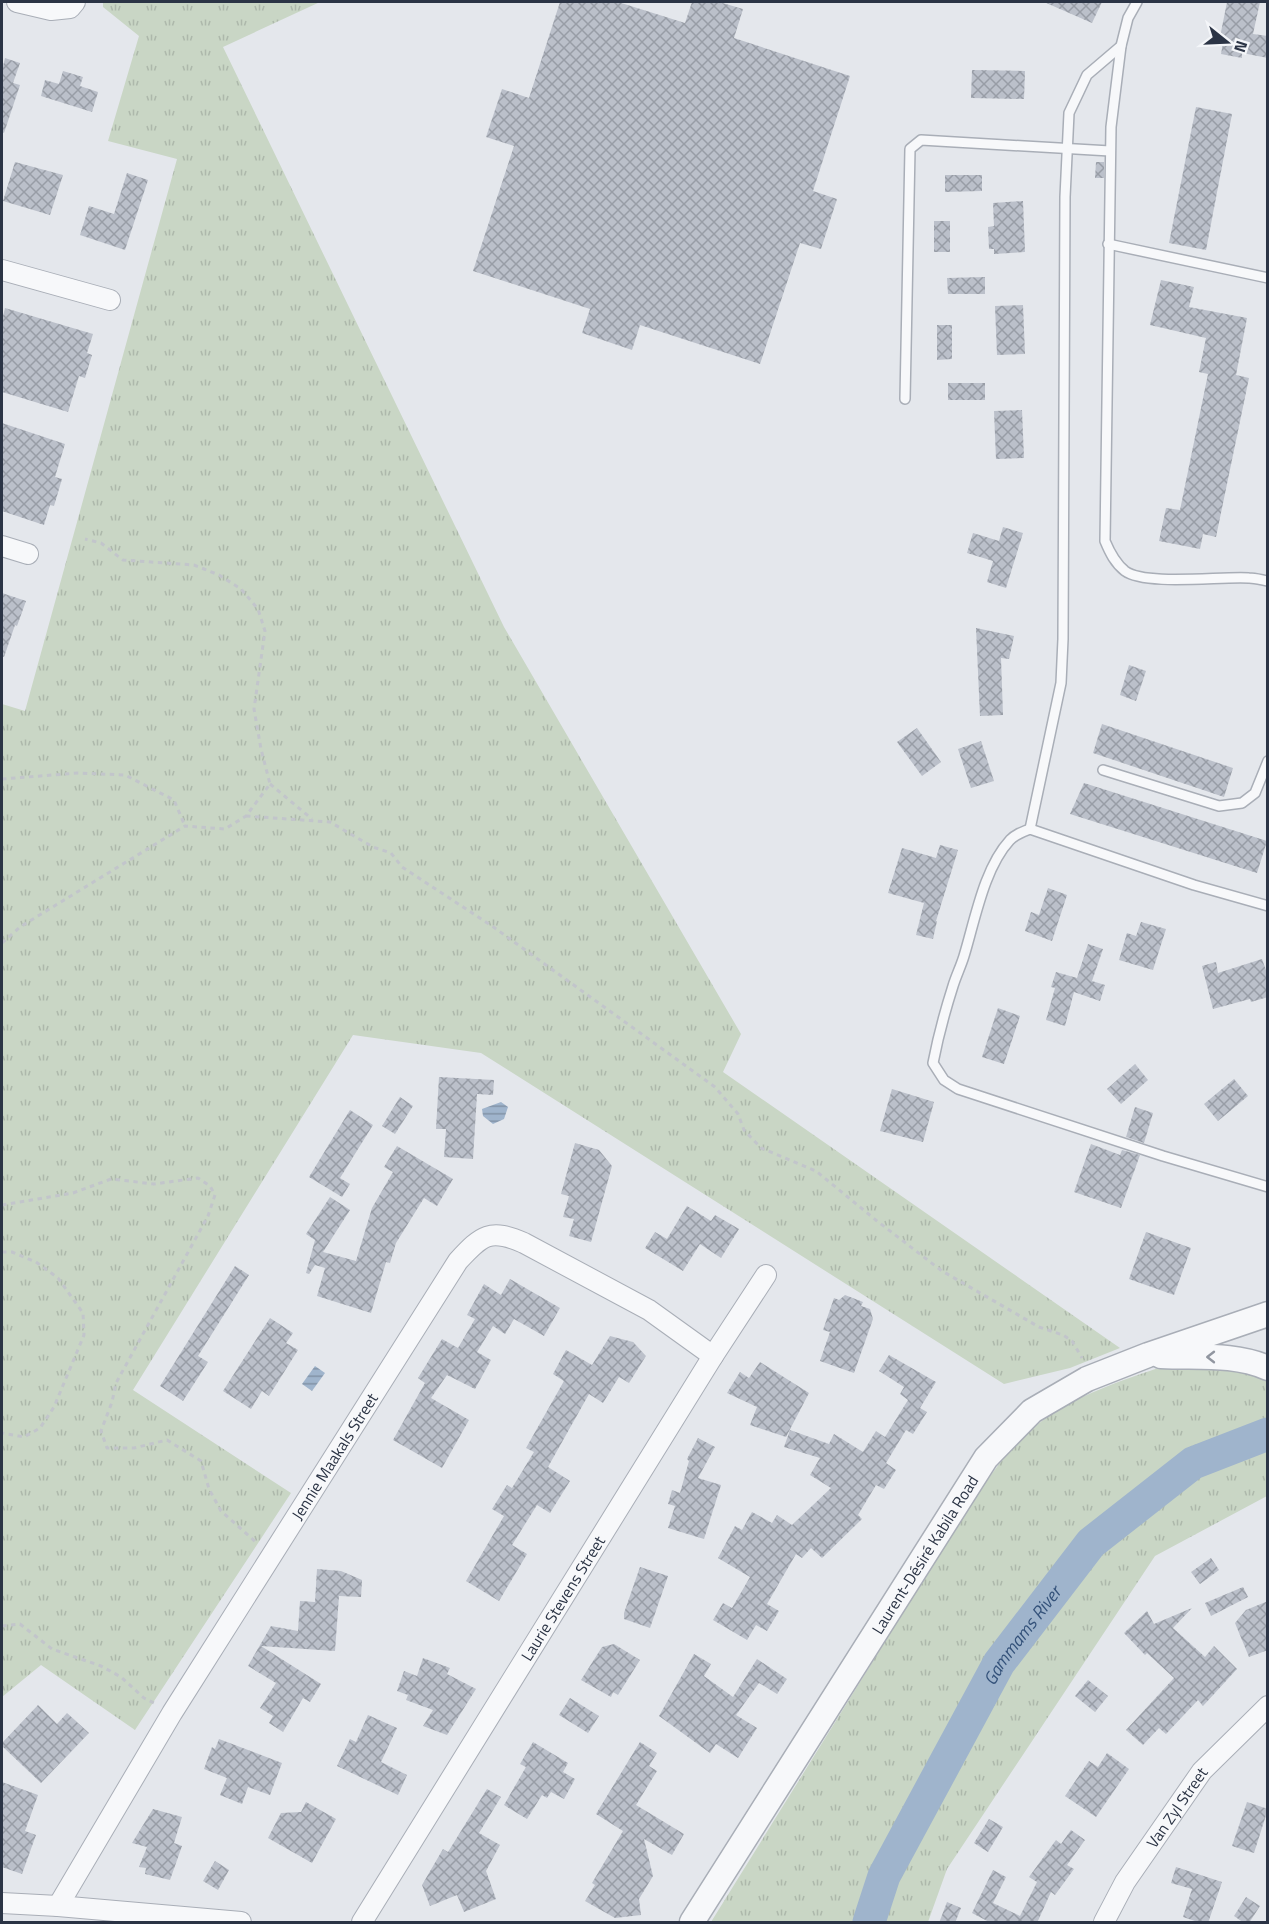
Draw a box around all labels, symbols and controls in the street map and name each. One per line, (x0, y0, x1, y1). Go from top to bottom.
north arrow (1197, 12, 1257, 72)
text: N (1228, 38, 1254, 56)
one-way arrow (1206, 1351, 1215, 1363)
street label: Jennie Maakals Street (285, 1388, 384, 1524)
street label: Laurent-Désiré Kabila Road (865, 1470, 984, 1639)
street label: Laurie Stevens Street (515, 1531, 611, 1666)
water label: Gammams River (976, 1578, 1069, 1690)
street label: Van Zyl Street (1140, 1762, 1214, 1853)

